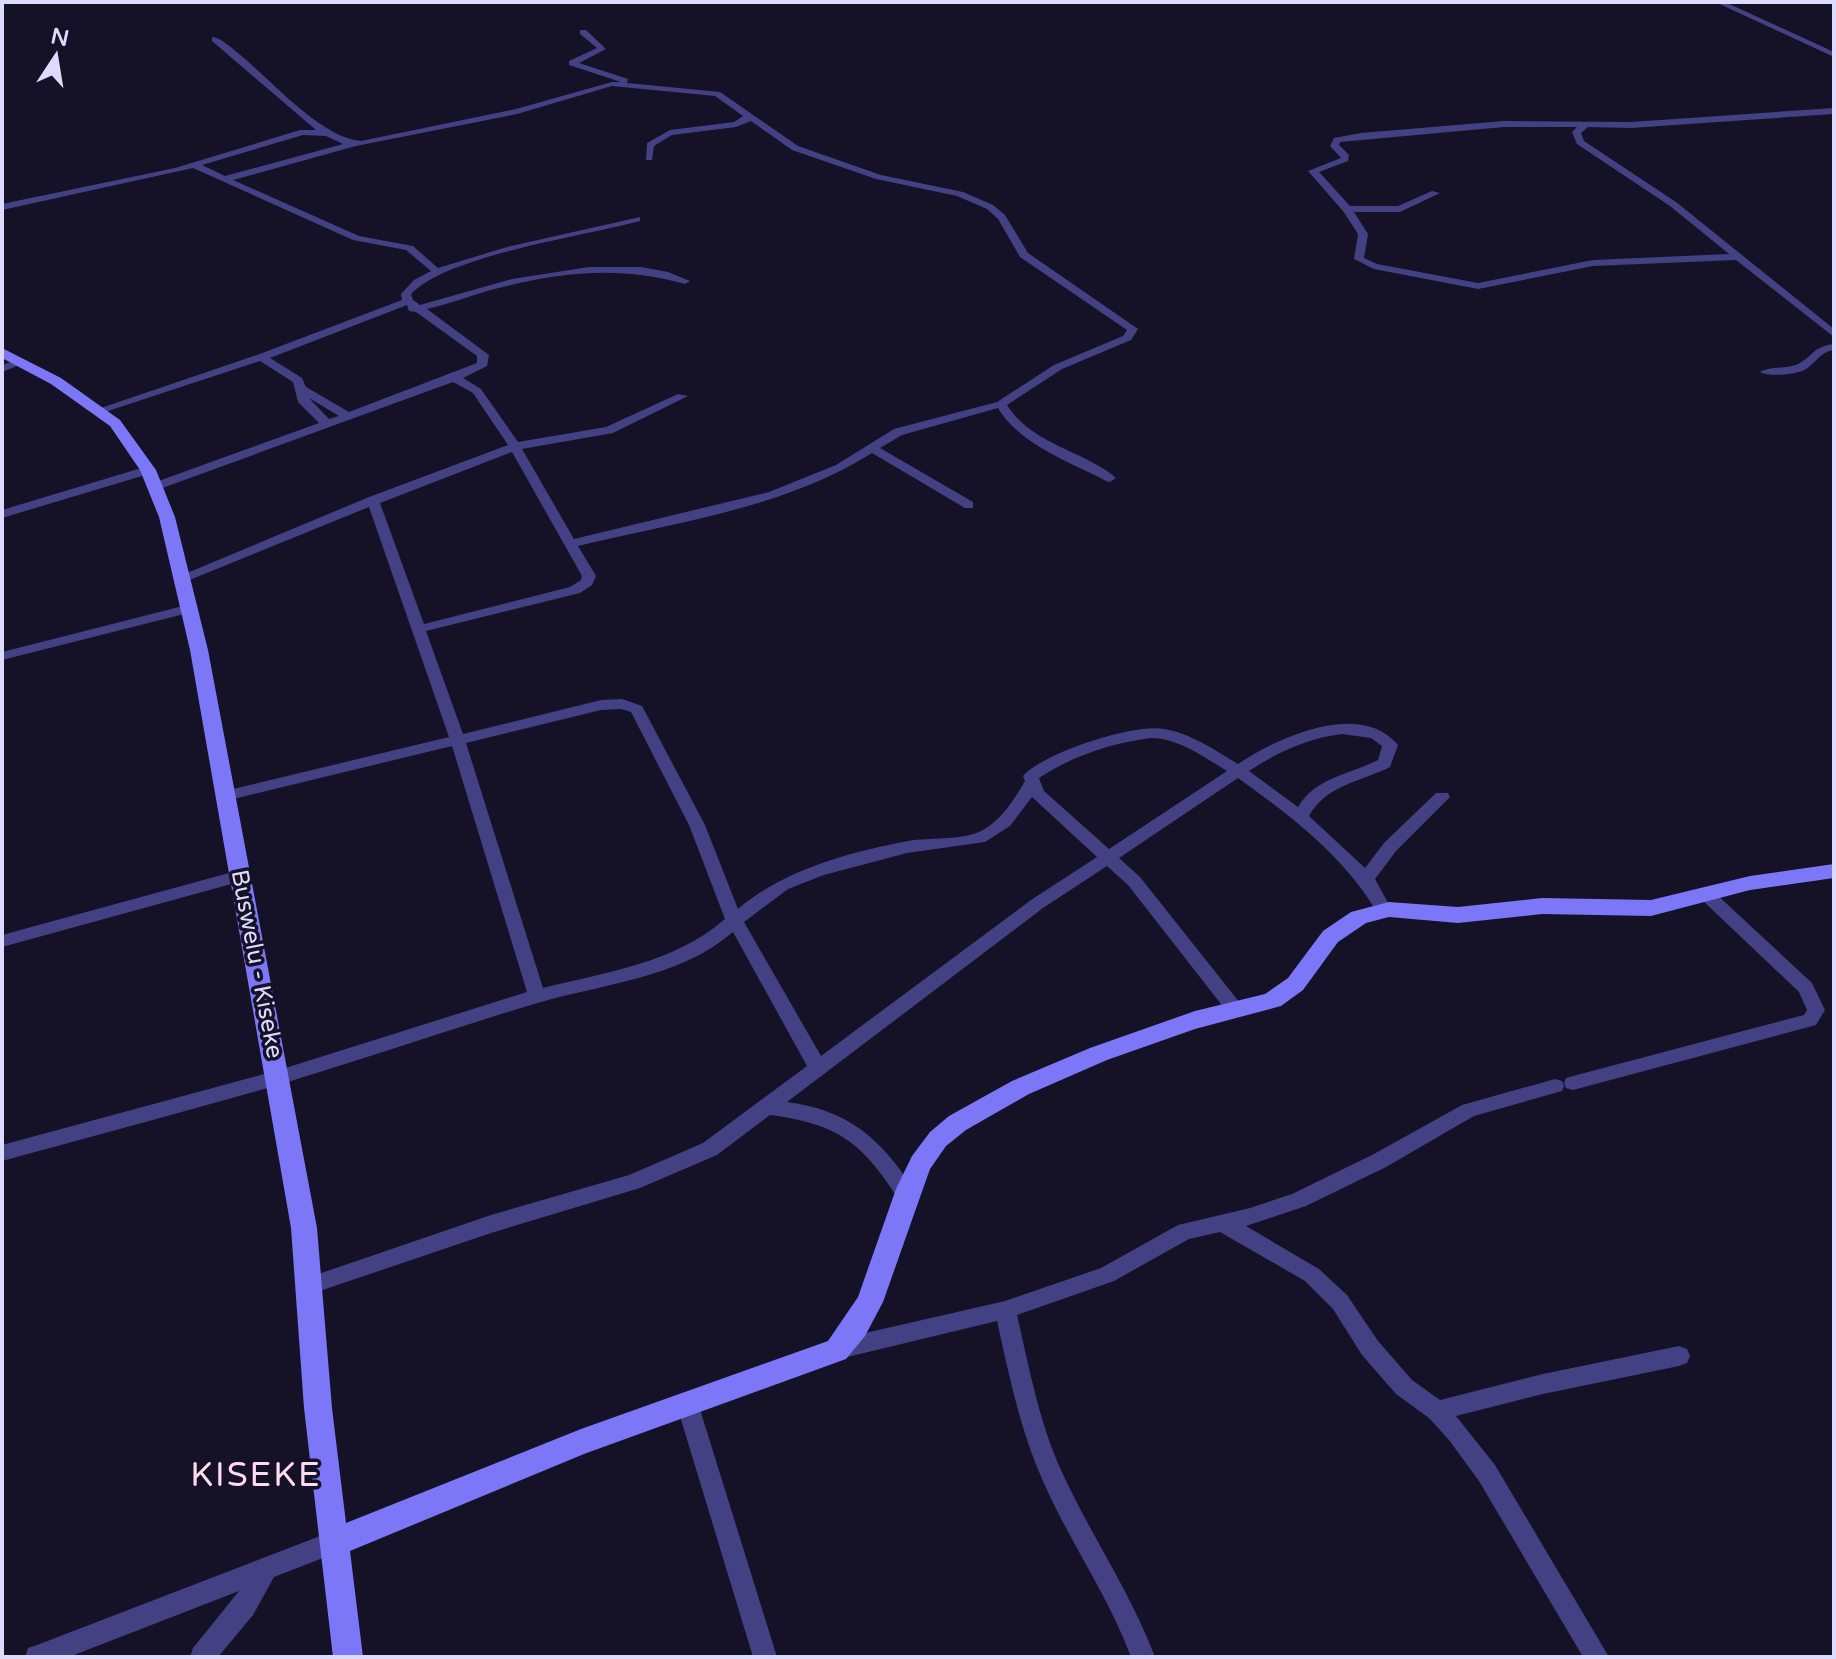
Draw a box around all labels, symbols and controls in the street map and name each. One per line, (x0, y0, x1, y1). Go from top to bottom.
north arrow (16, 16, 96, 96)
text: N (49, 23, 71, 52)
street label: Buswelu - Kiseke (225, 867, 289, 1061)
district label: KISEKE (190, 1455, 322, 1496)

